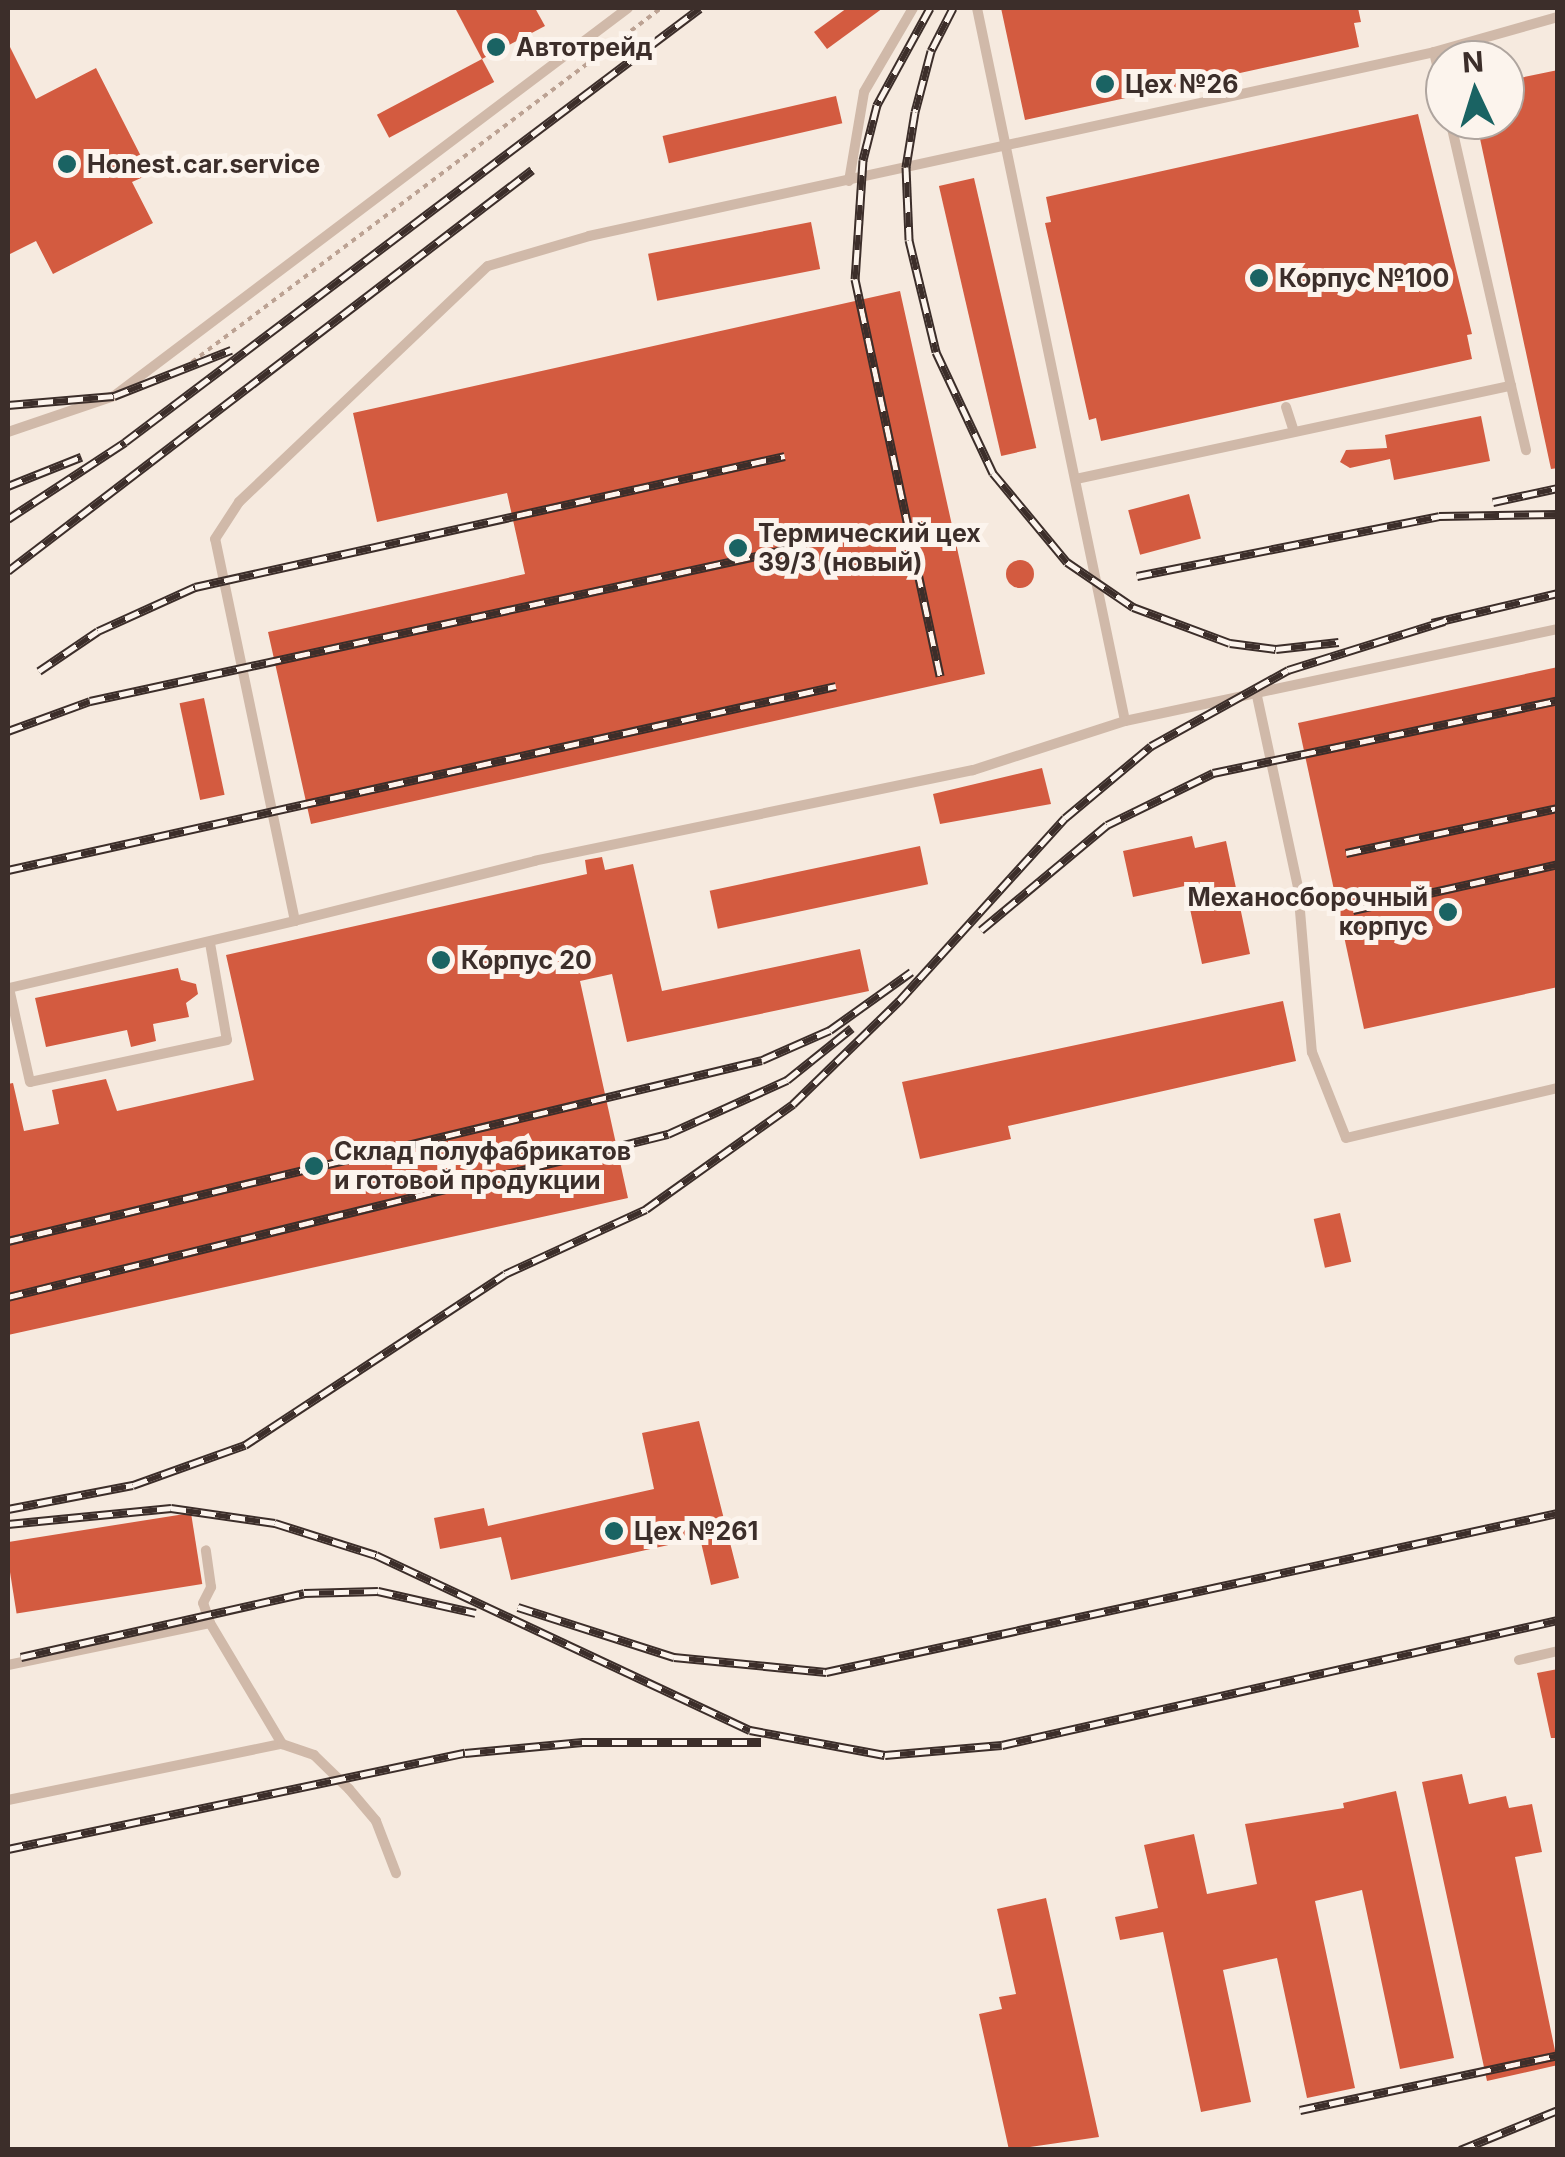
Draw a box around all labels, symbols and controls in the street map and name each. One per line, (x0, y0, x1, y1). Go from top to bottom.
place label: Автотрейд (516, 32, 652, 62)
marker: Автотрейд (485, 36, 507, 58)
north arrow (1425, 40, 1525, 140)
text: N (1461, 44, 1485, 80)
place label: Цех №26 (1125, 69, 1239, 99)
marker: Цех №26 (1094, 73, 1116, 95)
place label: Honest.car.service (87, 149, 320, 179)
marker: Honest.car.service (56, 153, 78, 175)
place label: Корпус №100 (1279, 263, 1449, 293)
marker: Корпус №100 (1248, 267, 1270, 289)
place label: Термический цех 39/3 (новый) (758, 519, 981, 578)
marker: Термический цех 39/3 (новый) (727, 537, 749, 559)
place label: Механосборочный корпус (1187, 883, 1428, 942)
marker: Механосборочный корпус (1437, 901, 1459, 923)
place label: Корпус 20 (461, 945, 592, 975)
marker: Корпус 20 (430, 949, 452, 971)
place label: Склад полуфабрикатов и готовой продукции (334, 1137, 631, 1196)
marker: Склад полуфабрикатов и готовой продукции (303, 1155, 325, 1177)
place label: Цех №261 (634, 1516, 758, 1546)
marker: Цех №261 (603, 1520, 625, 1542)

